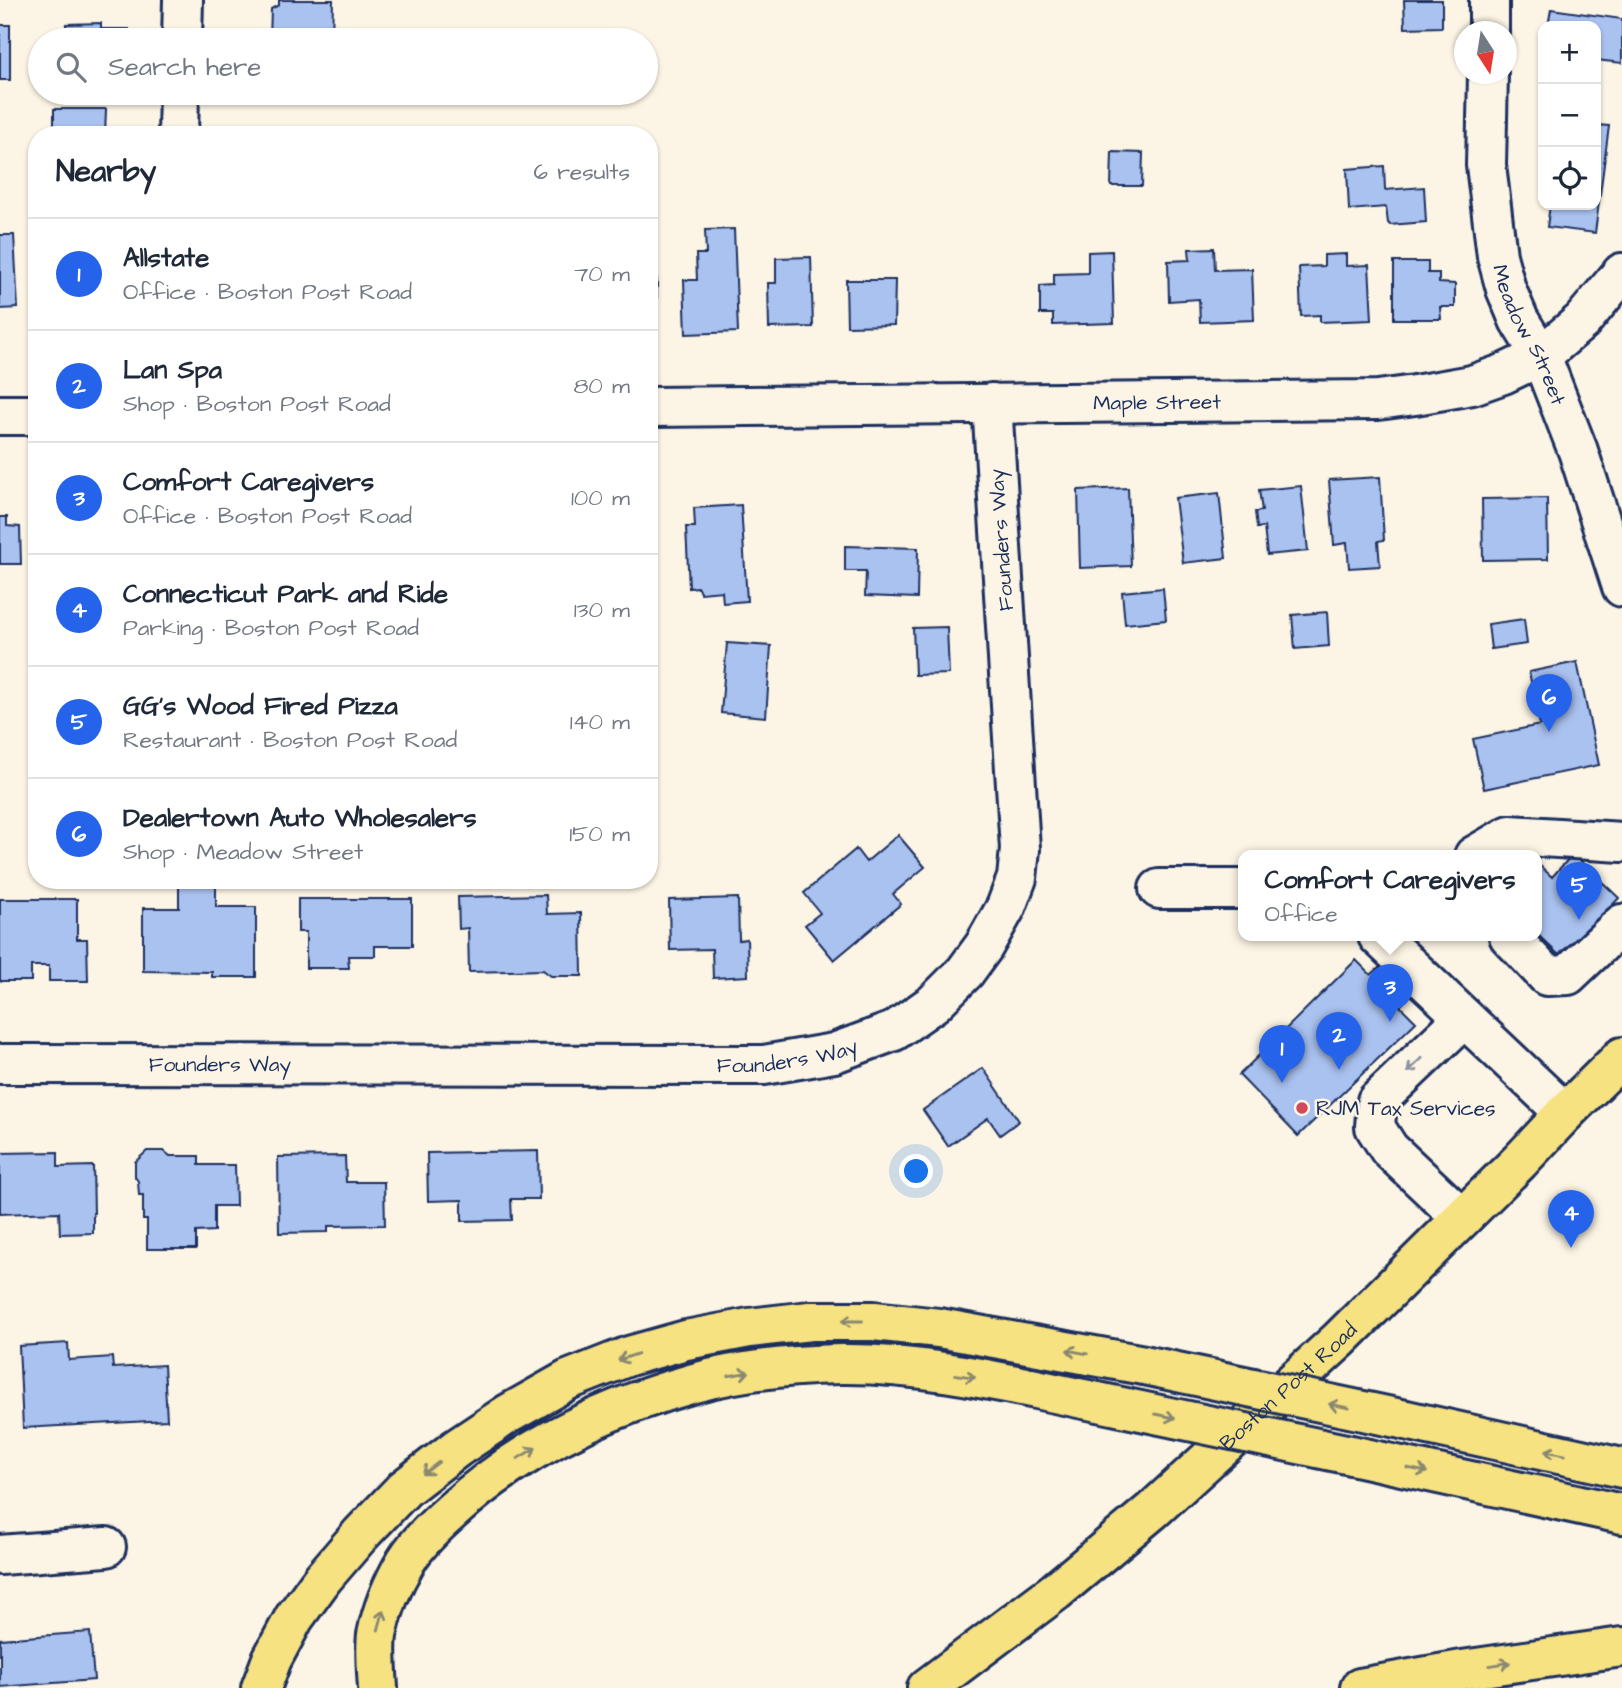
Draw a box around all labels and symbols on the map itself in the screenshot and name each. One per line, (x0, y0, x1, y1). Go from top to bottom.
north arrow (1454, 21, 1517, 84)
street label: Meadow Street (1485, 261, 1573, 410)
street label: Maple Street (1093, 388, 1221, 418)
street label: Founders Way (982, 467, 1023, 612)
pin: 6 (1526, 674, 1572, 732)
pin: 5 (1556, 862, 1602, 920)
pin: 3 (1367, 964, 1413, 1022)
pin: 2 (1316, 1012, 1362, 1070)
pin: 1 (1259, 1025, 1305, 1083)
street label: Founders Way (717, 1031, 863, 1080)
street label: Founders Way (149, 1050, 292, 1081)
one-way arrow (1406, 1057, 1423, 1074)
place label: RJM Tax Services (1316, 1094, 1496, 1123)
marker: RJM Tax Services (1294, 1100, 1310, 1116)
your location (899, 1154, 933, 1188)
pin: 4 (1548, 1190, 1594, 1248)
one-way arrow (840, 1314, 863, 1328)
street label: Boston Post Road (1213, 1316, 1364, 1457)
one-way arrow (1066, 1345, 1089, 1359)
one-way arrow (618, 1352, 640, 1364)
one-way arrow (727, 1367, 750, 1380)
one-way arrow (953, 1370, 976, 1383)
one-way arrow (1328, 1398, 1351, 1412)
one-way arrow (1153, 1410, 1176, 1424)
one-way arrow (517, 1446, 537, 1460)
one-way arrow (1544, 1446, 1567, 1459)
one-way arrow (422, 1460, 441, 1475)
one-way arrow (1405, 1463, 1428, 1477)
one-way arrow (376, 1610, 389, 1632)
one-way arrow (1488, 1657, 1511, 1670)

